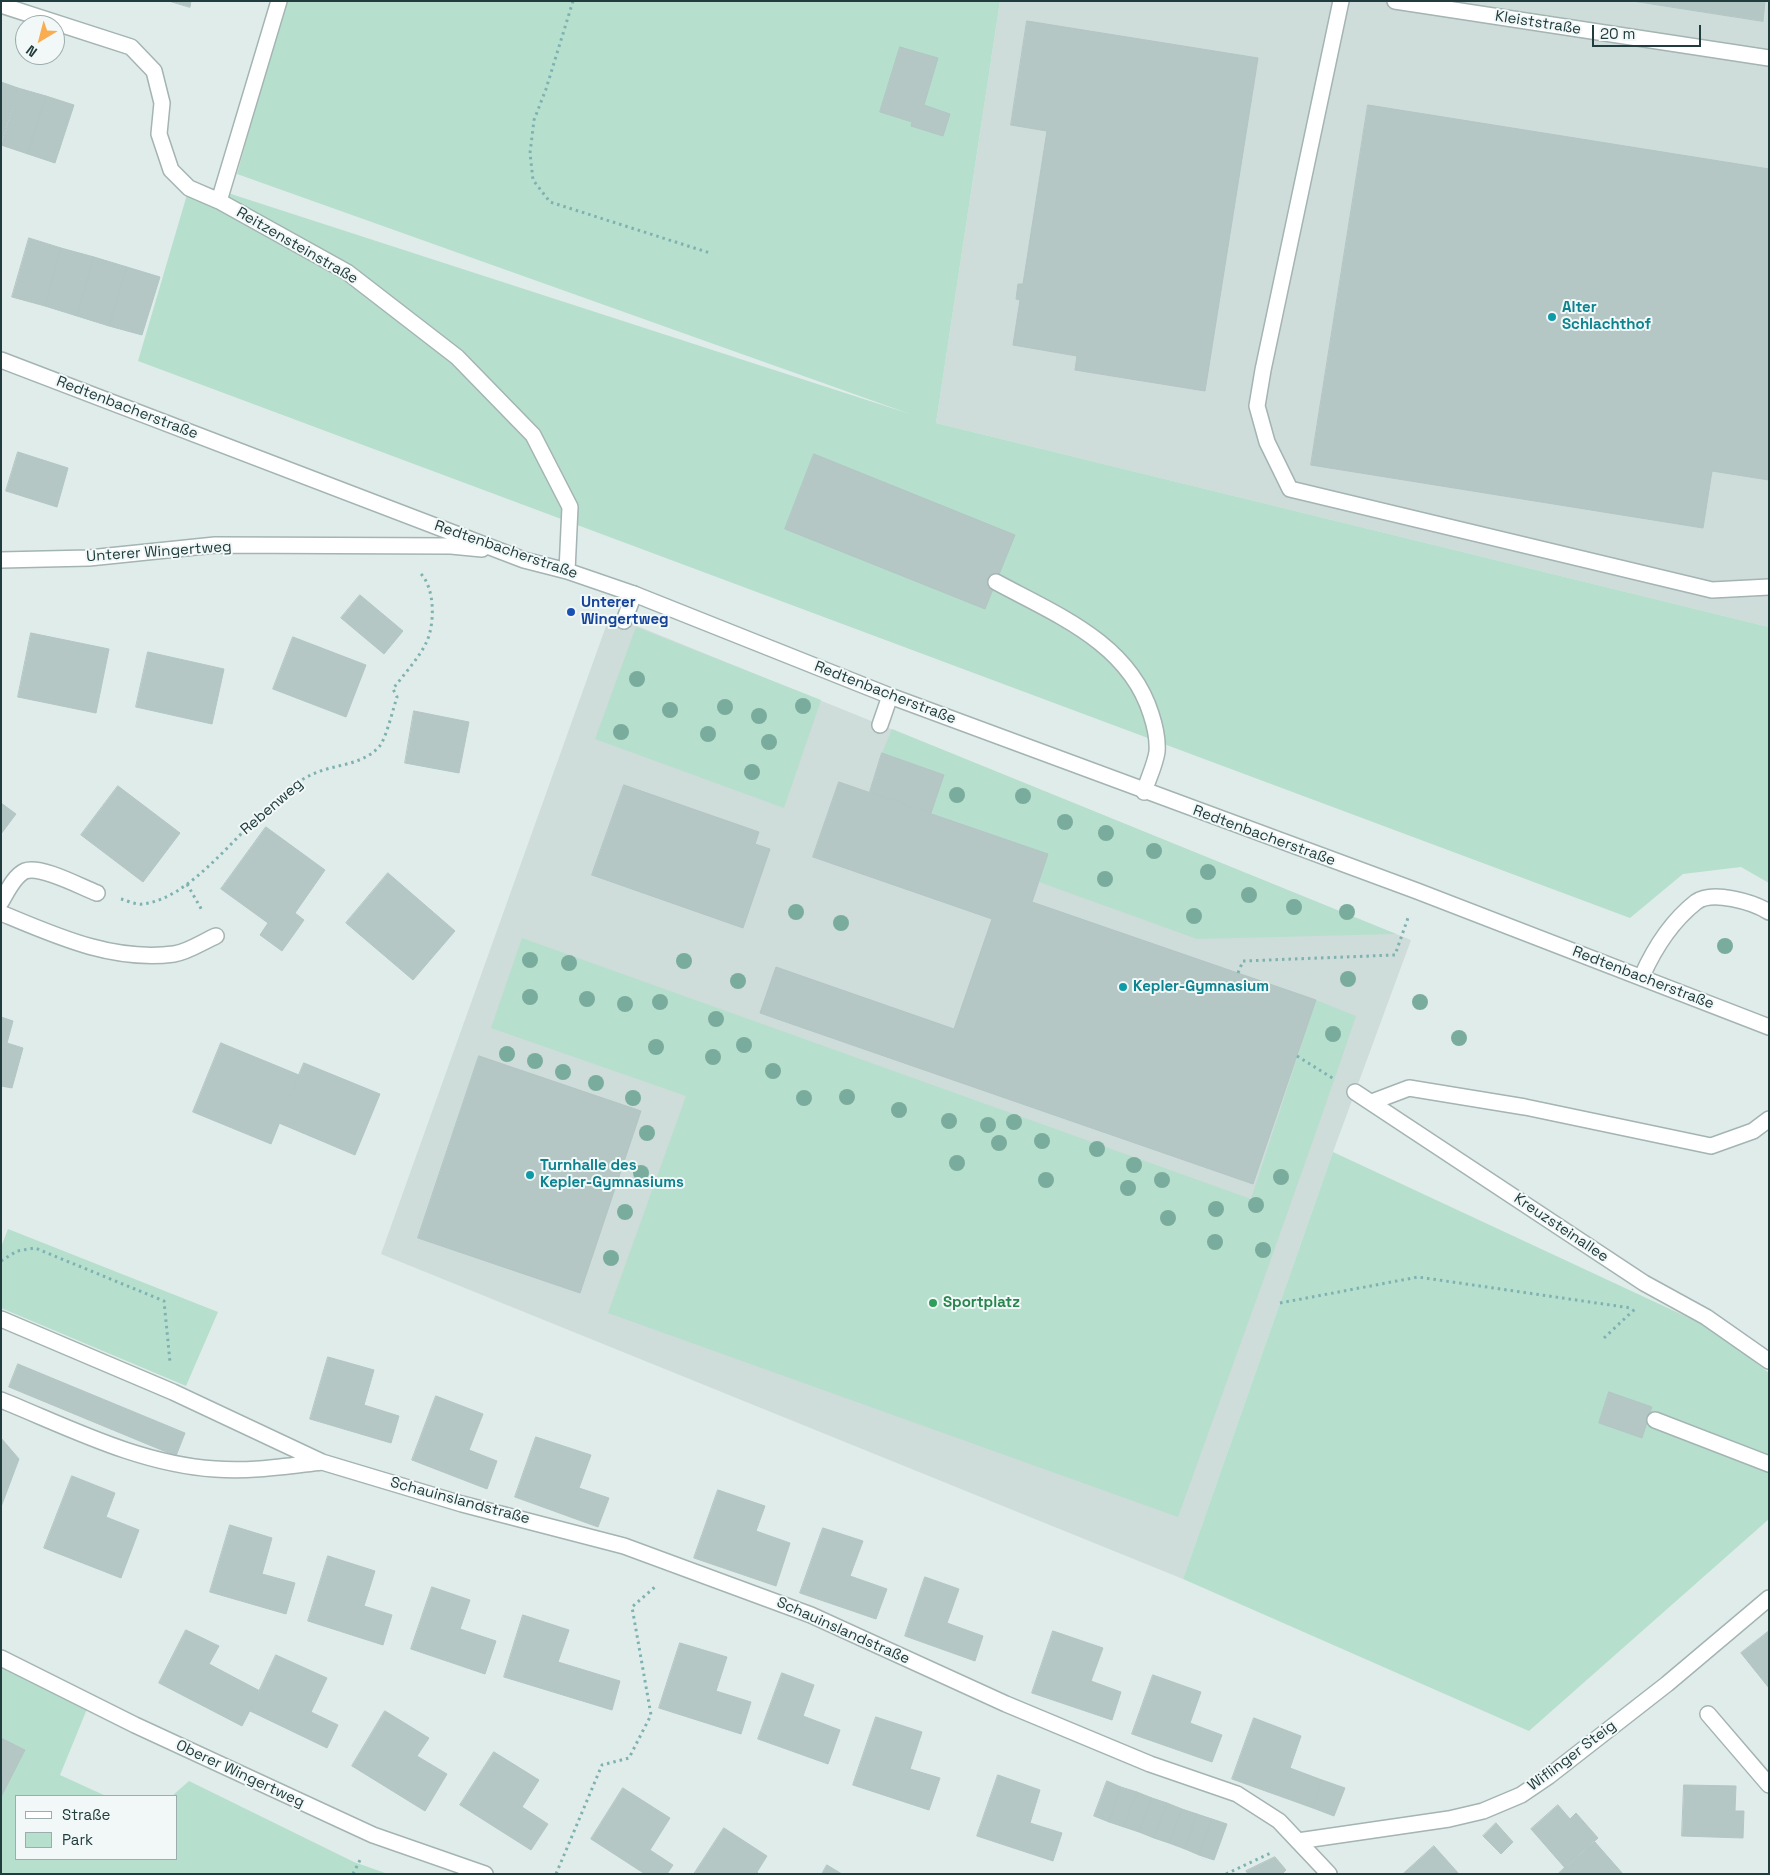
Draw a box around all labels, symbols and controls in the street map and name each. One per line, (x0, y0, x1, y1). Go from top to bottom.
street label: Kleiststraße (1494, 7, 1582, 39)
north arrow (15, 15, 65, 65)
scale bar (1595, 15, 1704, 47)
text: 20 m (1600, 24, 1635, 43)
text: N (22, 41, 41, 61)
street label: Reitzensteinstraße (233, 204, 361, 288)
place label: Alter Schlachthof (1562, 299, 1651, 334)
marker: Alter Schlachthof (1546, 311, 1558, 323)
street label: Redtenbacherstraße (54, 373, 200, 443)
street label: Redtenbacherstraße (432, 517, 580, 583)
street label: Unterer Wingertweg (86, 538, 232, 566)
place label: Unterer Wingertweg (581, 594, 669, 629)
marker: Unterer Wingertweg (565, 606, 577, 618)
street label: Redtenbacherstraße (812, 658, 958, 728)
street label: Rebenweg (237, 775, 307, 839)
street label: Redtenbacherstraße (1190, 802, 1338, 870)
street label: Redtenbacherstraße (1570, 943, 1716, 1013)
place label: Kepler-Gymnasium (1133, 978, 1269, 996)
marker: Kepler-Gymnasium (1117, 981, 1129, 993)
place label: Turnhalle des Kepler-Gymnasiums (540, 1157, 684, 1192)
marker: Turnhalle des Kepler-Gymnasiums (524, 1169, 536, 1181)
street label: Kreuzsteinallee (1510, 1190, 1612, 1266)
place label: Sportplatz (943, 1294, 1020, 1312)
marker: Sportplatz (927, 1297, 939, 1309)
street label: Schauinslandstraße (388, 1474, 532, 1528)
street label: Schauinslandstraße (774, 1594, 912, 1668)
street label: Wiflinger Steig (1524, 1717, 1620, 1795)
street label: Oberer Wingertweg (173, 1736, 307, 1812)
legend (15, 1795, 178, 1860)
text: Straße (62, 1805, 110, 1824)
text: Park (62, 1830, 93, 1849)

